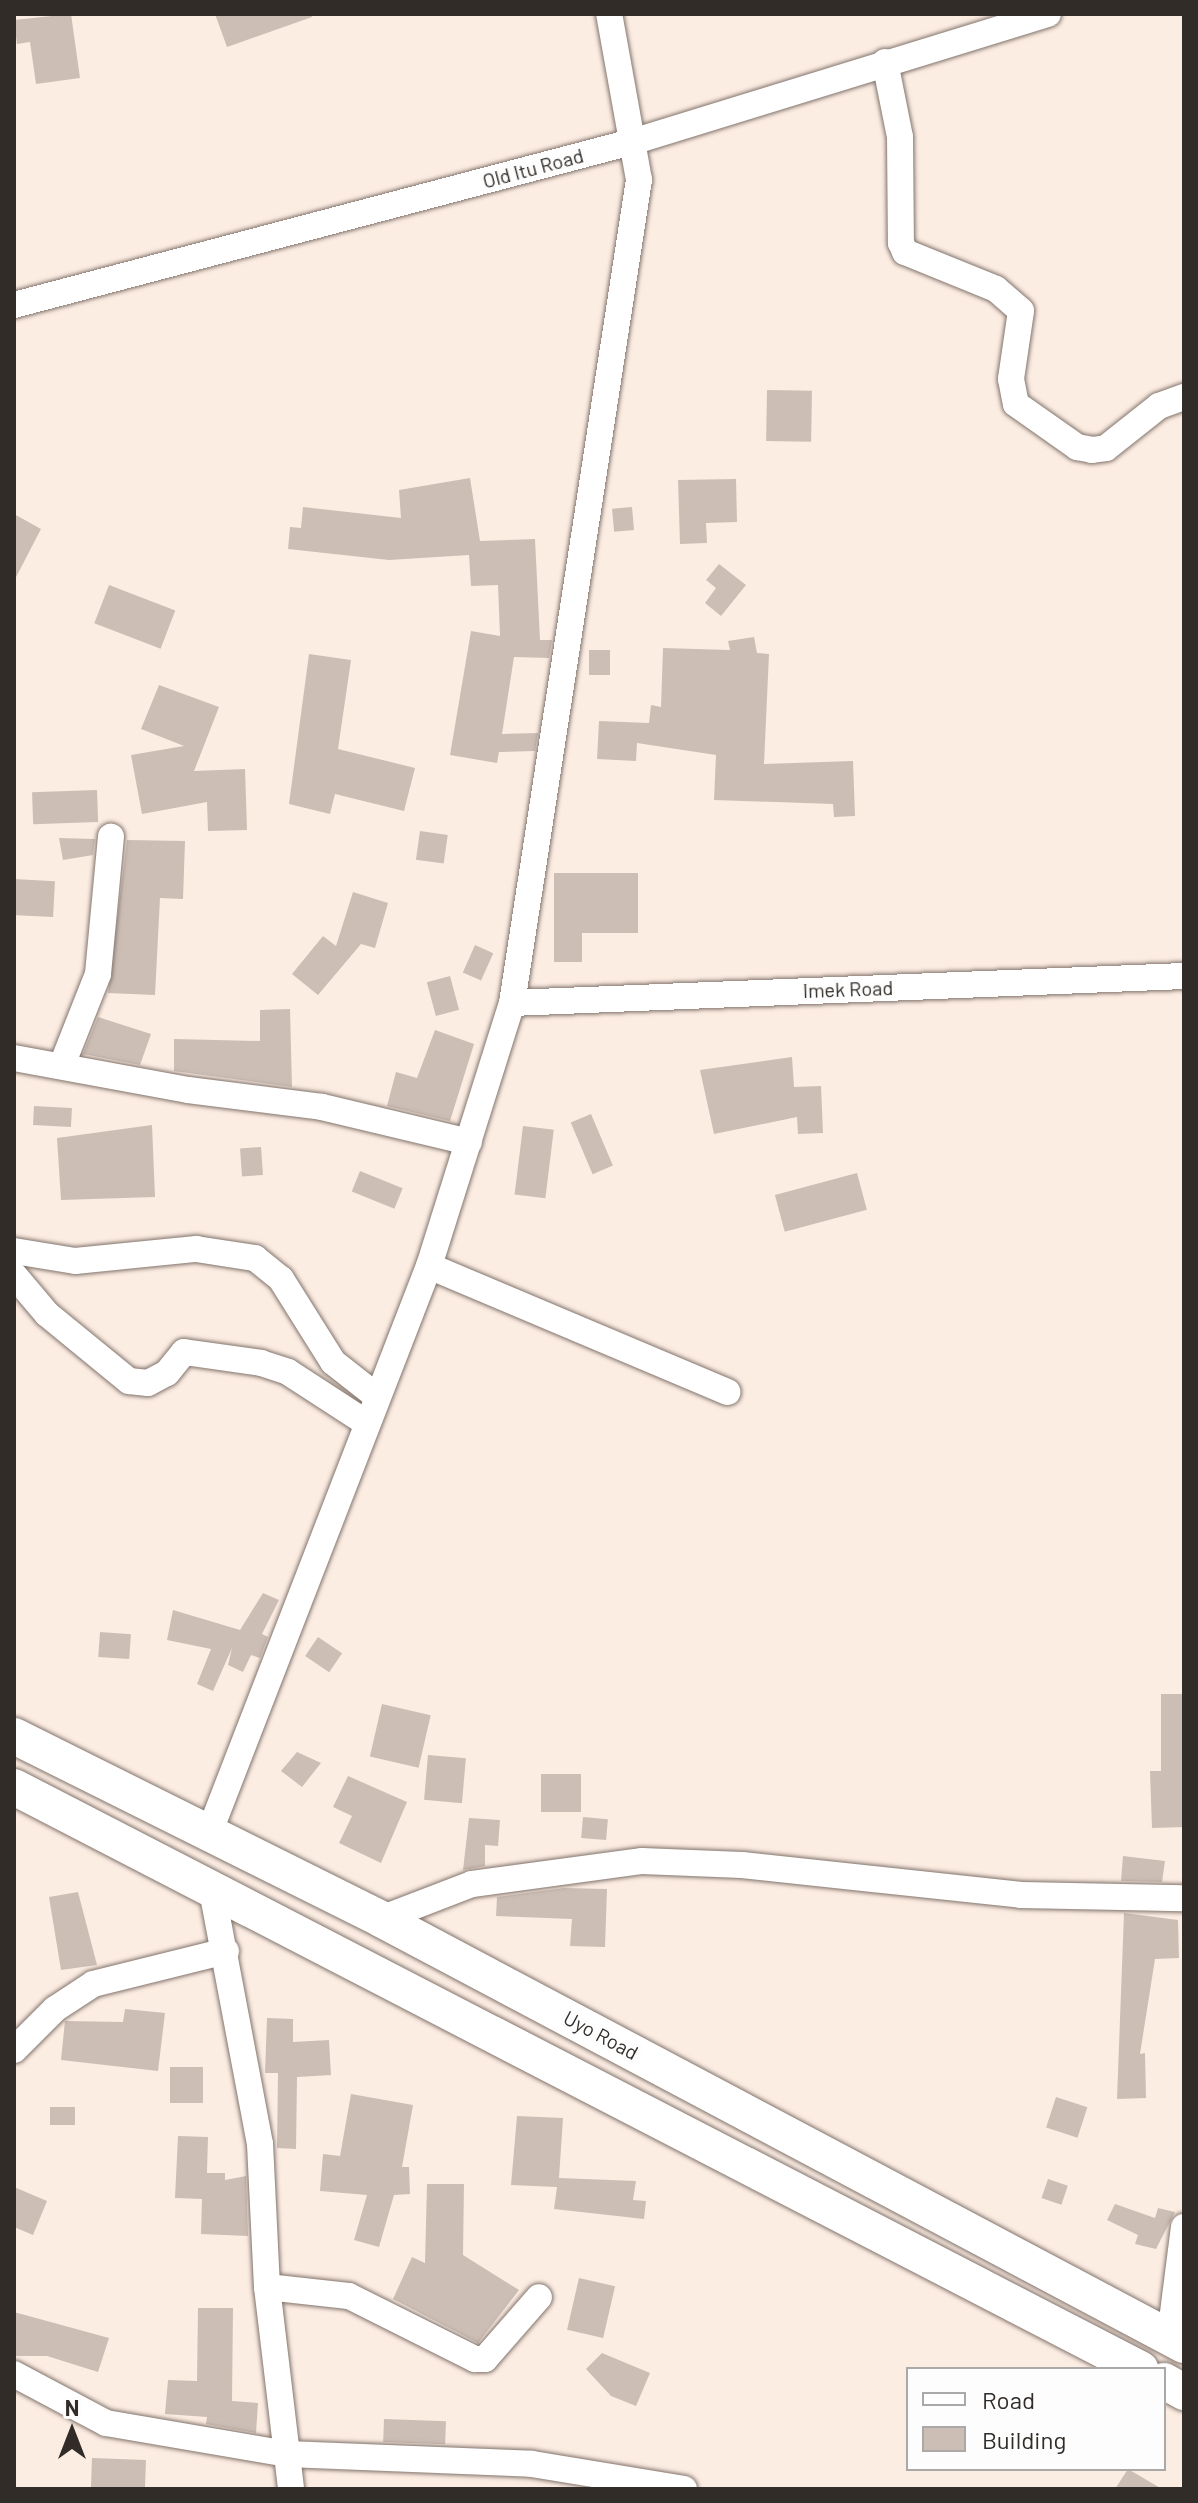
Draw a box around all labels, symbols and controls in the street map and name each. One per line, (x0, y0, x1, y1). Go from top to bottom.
street label: Old Itu Road (480, 143, 586, 193)
street label: Imek Road (802, 975, 894, 1003)
street label: Uyo Road (560, 2005, 642, 2065)
legend (906, 2367, 1166, 2471)
text: Road (982, 2385, 1035, 2414)
north arrow (32, 2391, 112, 2471)
text: N (65, 2394, 79, 2420)
text: Building (982, 2425, 1066, 2454)

